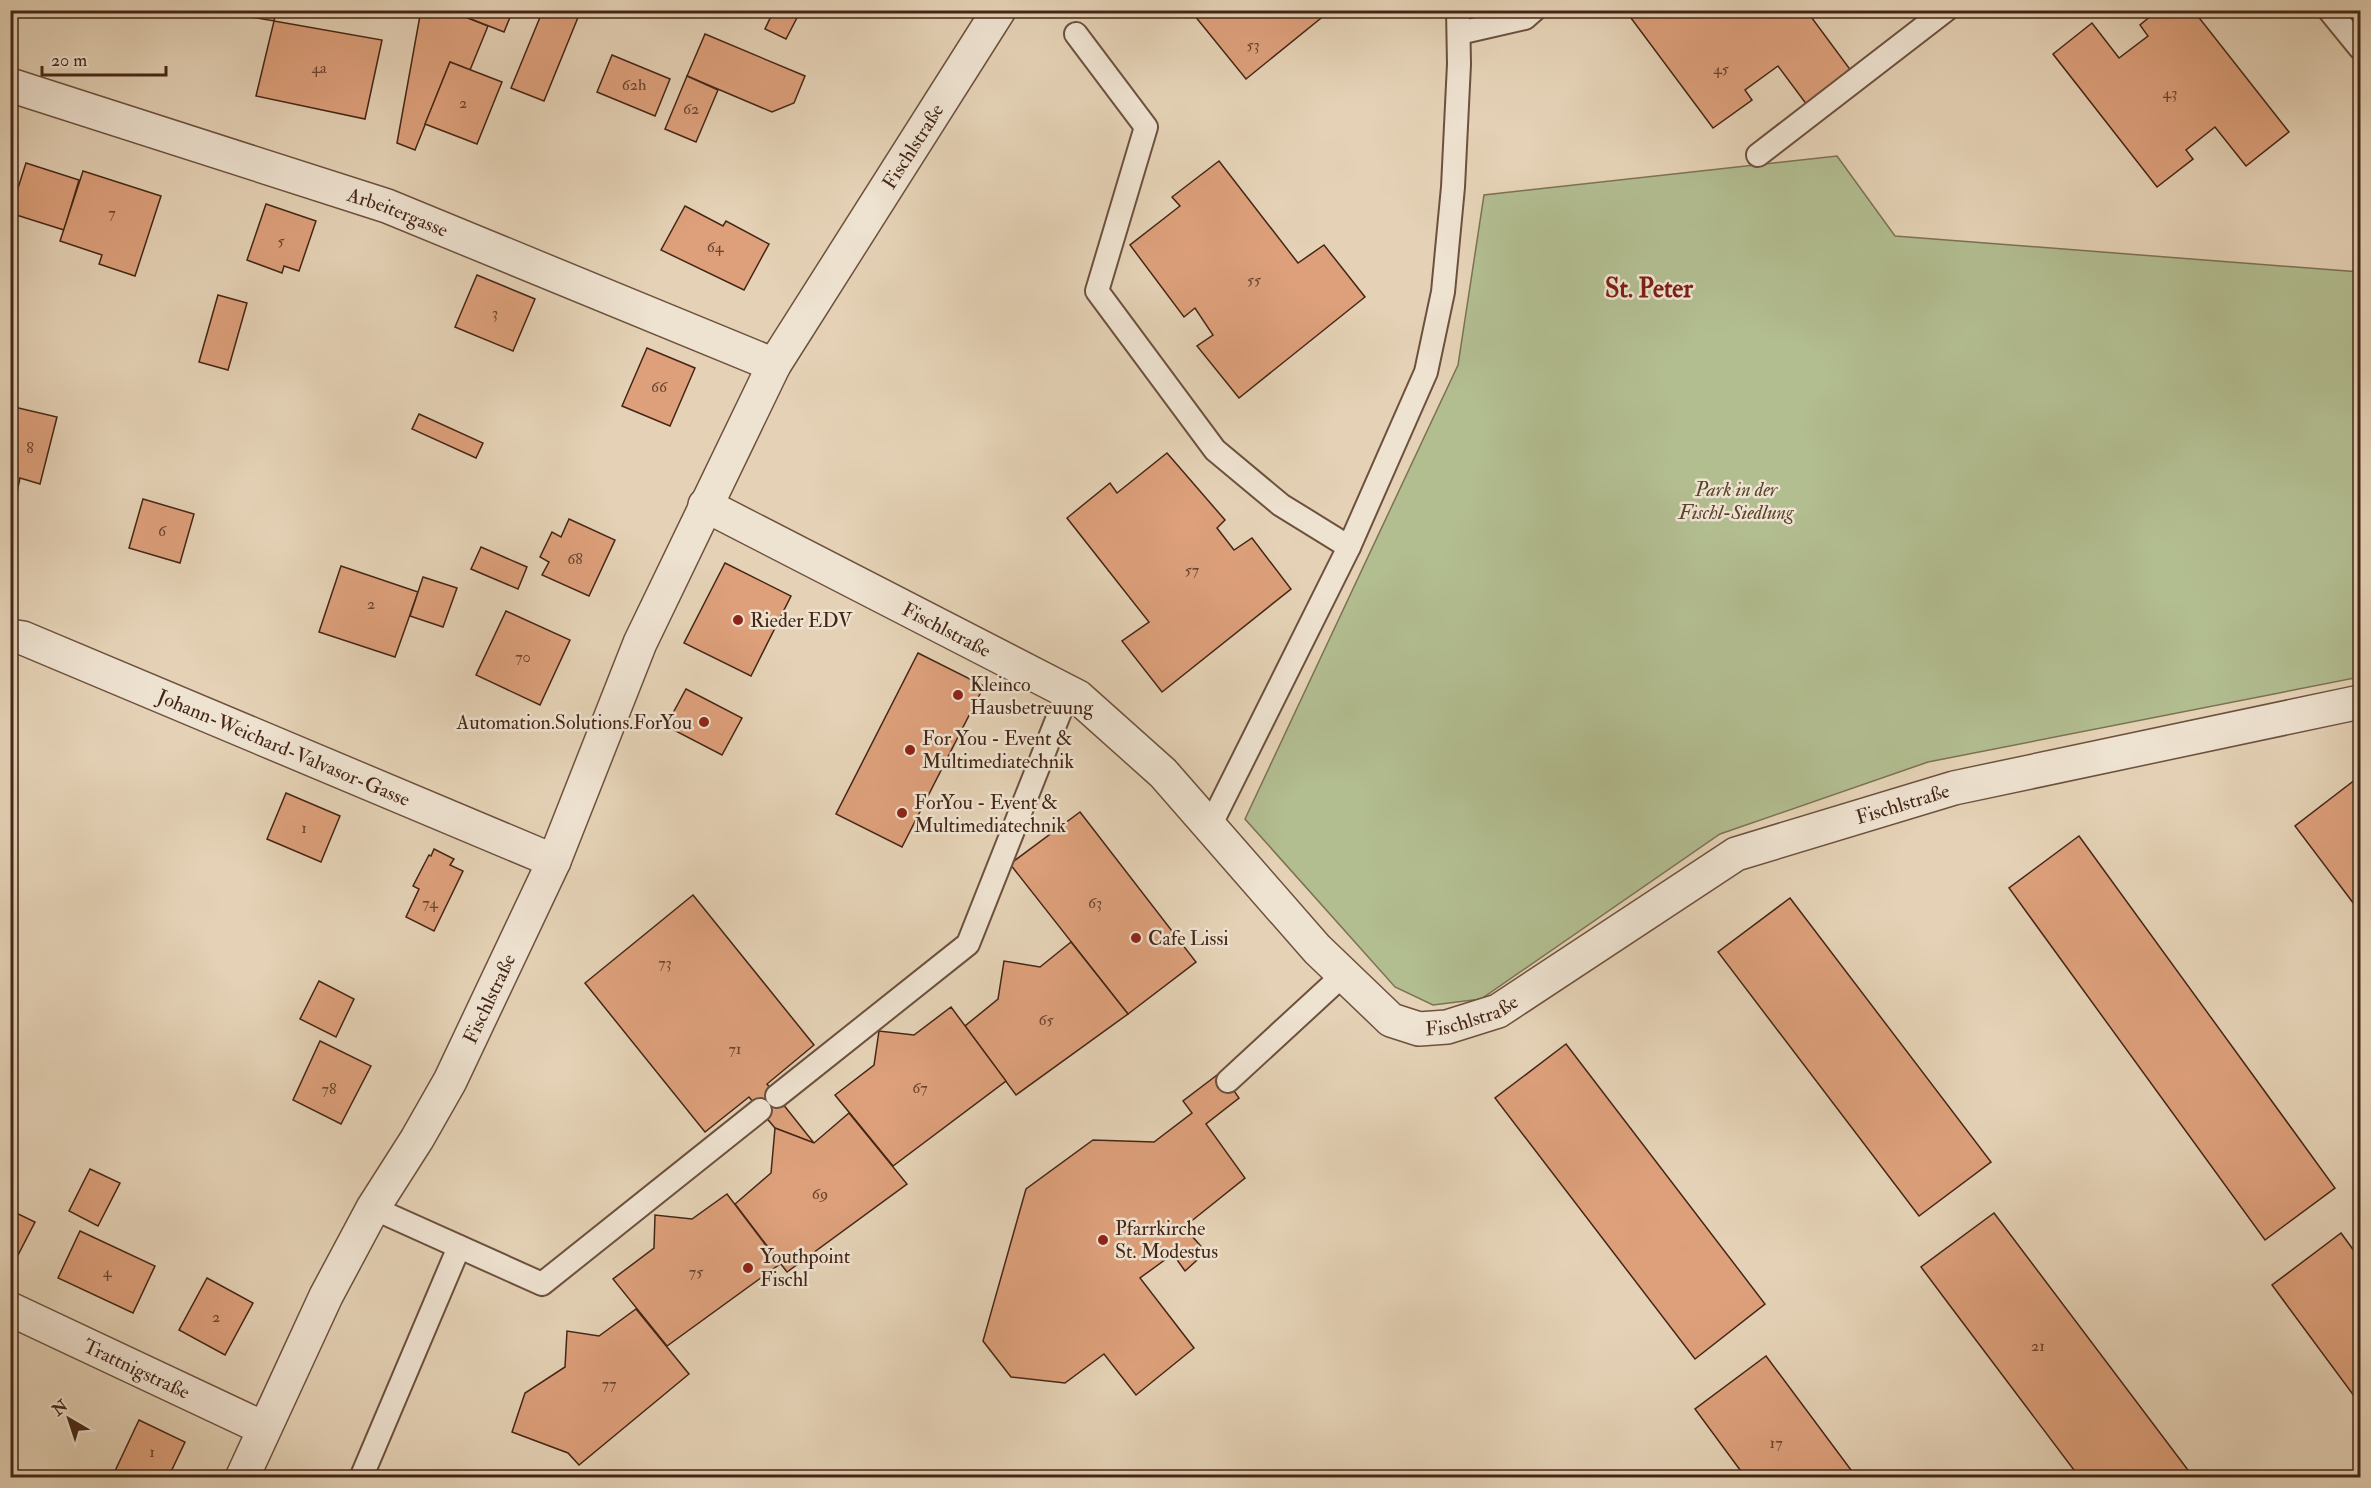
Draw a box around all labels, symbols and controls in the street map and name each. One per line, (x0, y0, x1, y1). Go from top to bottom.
house number: 53 (1246, 35, 1260, 55)
scale bar (42, 39, 166, 77)
text: 20 m (51, 49, 87, 72)
house number: 4a (311, 58, 327, 78)
house number: 45 (1713, 59, 1729, 79)
house number: 62h (622, 75, 647, 95)
house number: 43 (2163, 83, 2177, 103)
house number: 2 (459, 93, 467, 113)
house number: 62 (683, 99, 699, 119)
street label: Fischlstraße (876, 99, 949, 194)
street label: Arbeitergasse (343, 181, 452, 242)
house number: 7 (108, 203, 116, 223)
house number: 5 (277, 231, 285, 251)
house number: 64 (707, 237, 725, 257)
house number: 55 (1247, 270, 1261, 290)
district label: St. Peter (1605, 273, 1693, 305)
house number: 3 (492, 303, 498, 323)
house number: 66 (651, 377, 668, 397)
house number: 8 (26, 438, 34, 458)
park label: Park in der Fischl-Siedlung (1678, 477, 1795, 525)
house number: 6 (158, 521, 167, 541)
house number: 68 (567, 549, 583, 569)
house number: 57 (1185, 560, 1200, 580)
house number: 2 (367, 594, 375, 614)
street label: Fischlstraße (898, 596, 995, 663)
place label: Rieder EDV (750, 608, 853, 633)
marker: Rieder EDV (731, 613, 745, 627)
house number: 70 (515, 647, 531, 667)
place label: Kleinco Hausbetreuung (970, 672, 1094, 720)
street label: Johann-Weichard-Valvasor-Gasse (153, 683, 414, 812)
marker: Kleinco Hausbetreuung (951, 688, 965, 702)
place label: Automation.Solutions.ForYou (456, 710, 692, 735)
marker: Automation.Solutions.ForYou (697, 715, 711, 729)
place label: For You - Event & Multimediatechnik (922, 726, 1074, 774)
marker: For You - Event & Multimediatechnik (903, 743, 917, 757)
street label: Fischlstraße (1853, 778, 1952, 830)
place label: ForYou - Event & Multimediatechnik (914, 790, 1066, 838)
marker: ForYou - Event & Multimediatechnik (895, 806, 909, 820)
house number: 1 (301, 818, 307, 838)
house number: 74 (422, 893, 439, 913)
house number: 63 (1088, 893, 1102, 913)
place label: Cafe Lissi (1148, 926, 1229, 951)
marker: Cafe Lissi (1129, 931, 1143, 945)
street label: Fischlstraße (457, 950, 521, 1047)
house number: 73 (658, 953, 672, 973)
street label: Fischlstraße (1424, 989, 1523, 1041)
house number: 65 (1038, 1010, 1054, 1030)
house number: 71 (728, 1039, 742, 1059)
house number: 67 (912, 1078, 928, 1098)
house number: 78 (322, 1079, 337, 1099)
house number: 69 (812, 1184, 828, 1204)
place label: Pfarrkirche St. Modestus (1115, 1216, 1218, 1264)
marker: Pfarrkirche St. Modestus (1096, 1233, 1110, 1247)
place label: Youthpoint Fischl (760, 1244, 851, 1292)
marker: Youthpoint Fischl (741, 1261, 755, 1275)
house number: 4 (103, 1262, 113, 1282)
house number: 75 (689, 1262, 703, 1282)
house number: 2 (212, 1307, 220, 1327)
street label: Trattnigstraße (79, 1333, 194, 1404)
house number: 21 (2031, 1336, 2045, 1356)
house number: 77 (602, 1374, 617, 1394)
north arrow (39, 1389, 99, 1449)
text: N (48, 1395, 73, 1421)
house number: 17 (1769, 1433, 1783, 1453)
house number: 1 (149, 1442, 155, 1462)

